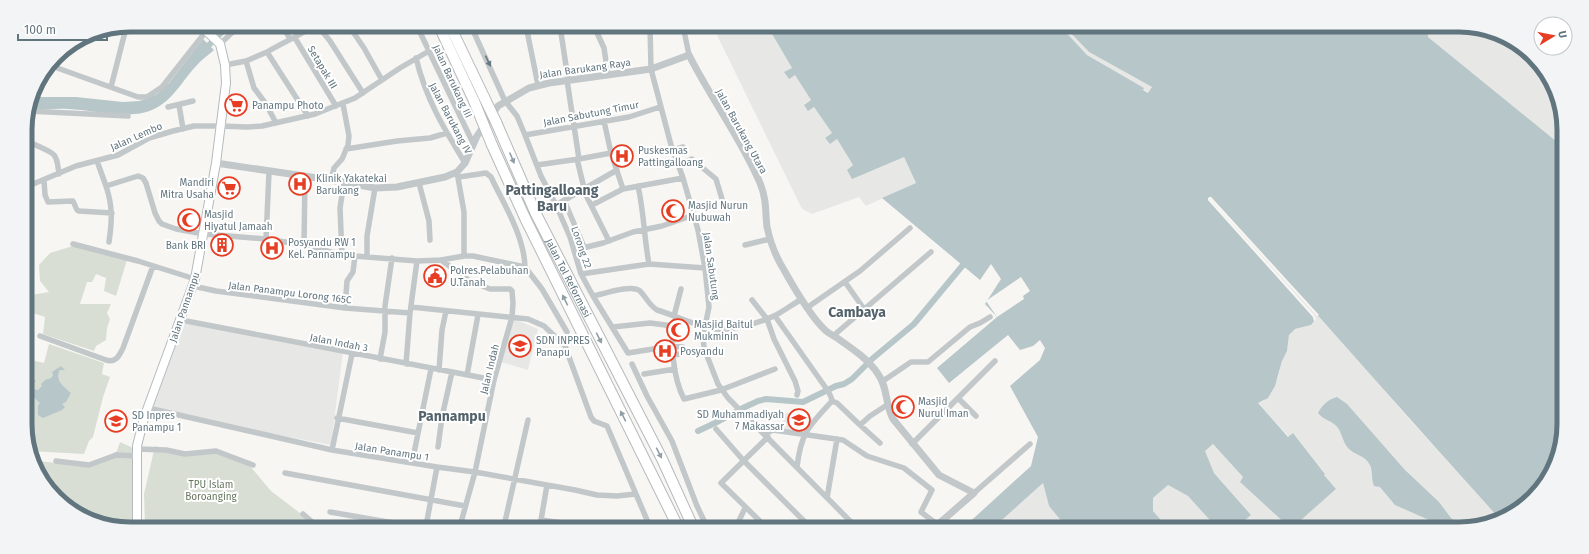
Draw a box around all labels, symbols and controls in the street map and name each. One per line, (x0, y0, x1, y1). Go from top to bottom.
scale bar (18, 16, 107, 42)
north arrow (1533, 16, 1573, 56)
text: 100 m (24, 23, 56, 37)
text: U (1555, 30, 1569, 39)
street label: Jalan Barukang III (430, 43, 474, 120)
street label: Setapak III (305, 44, 340, 91)
one-way arrow (485, 55, 491, 67)
street label: Jalan Barukang Raya (539, 57, 632, 81)
street label: Jalan Barukang IV (426, 81, 474, 157)
street label: Jalan Barukang Utara (713, 87, 769, 176)
supermarket icon: Panampu Photo (223, 92, 249, 118)
street label: Jalan Sabutung Timur (542, 99, 640, 129)
place label: Panampu Photo (252, 100, 324, 112)
street label: Jalan Lembo (109, 120, 164, 154)
hospital icon: Puskesmas Pattingalloang (609, 143, 635, 169)
place label: Puskesmas Pattingalloang (638, 145, 704, 169)
one-way arrow (509, 153, 515, 165)
hospital icon: Klinik Yakatekai Barukang (287, 171, 313, 197)
place label: Klinik Yakatekai Barukang (316, 173, 387, 197)
supermarket icon: Mandiri Mitra Usaha (216, 175, 242, 201)
place label: Mandiri Mitra Usaha (160, 177, 214, 201)
district label: Pattingalloang Baru (506, 182, 599, 215)
mosque icon: Masjid Nurun Nubuwah (660, 198, 686, 224)
place label: Masjid Nurun Nubuwah (688, 200, 748, 224)
mosque icon: Masjid Hiyatul Jamaah (176, 207, 202, 233)
place label: Masjid Hiyatul Jamaah (204, 209, 273, 233)
street label: Lorong 22 (568, 225, 594, 270)
street label: Jalan Sabutung (700, 231, 722, 302)
building icon: Bank BRI (209, 232, 235, 258)
hospital icon: Posyandu RW 1 Kel. Pannampu (259, 235, 285, 261)
place label: Posyandu RW 1 Kel. Pannampu (288, 237, 356, 261)
street label: Jalan Tol Reformasi (543, 237, 593, 320)
place label: Bank BRI (166, 240, 206, 252)
public building icon: Polres.Pelabuhan U.Tanah (422, 263, 448, 289)
place label: Polres.Pelabuhan U.Tanah (450, 265, 529, 289)
street label: Jalan Pannampu (167, 271, 203, 344)
street label: Jalan Panampu Lorong 165C (228, 279, 353, 307)
one-way arrow (562, 294, 568, 306)
district label: Cambaya (828, 304, 886, 321)
mosque icon: Masjid Baitul Mukminin (665, 317, 691, 343)
place label: Masjid Baitul Mukminin (694, 319, 753, 343)
street label: Jalan Indah 3 (309, 331, 369, 354)
one-way arrow (596, 332, 602, 344)
school or university icon: SDN INPRES Panapu (507, 333, 533, 359)
place label: SDN INPRES Panapu (536, 335, 590, 359)
hospital icon: Posyandu (652, 338, 678, 364)
street label: Jalan Indah (478, 343, 502, 396)
place label: Posyandu (680, 346, 724, 358)
mosque icon: Masjid Nurul Iman (890, 394, 916, 420)
place label: Masjid Nurul Iman (918, 396, 969, 420)
school or university icon: SD Muhammadiyah 7 Makassar (786, 407, 812, 433)
school or university icon: SD Inpres Panampu 1 (103, 408, 129, 434)
district label: Pannampu (418, 408, 486, 425)
place label: SD Muhammadiyah 7 Makassar (697, 409, 784, 433)
place label: SD Inpres Panampu 1 (132, 410, 181, 434)
one-way arrow (620, 411, 627, 422)
street label: Jalan Panampu 1 (354, 440, 430, 464)
one-way arrow (656, 448, 662, 459)
park label: TPU Islam Boroanging (185, 479, 238, 503)

